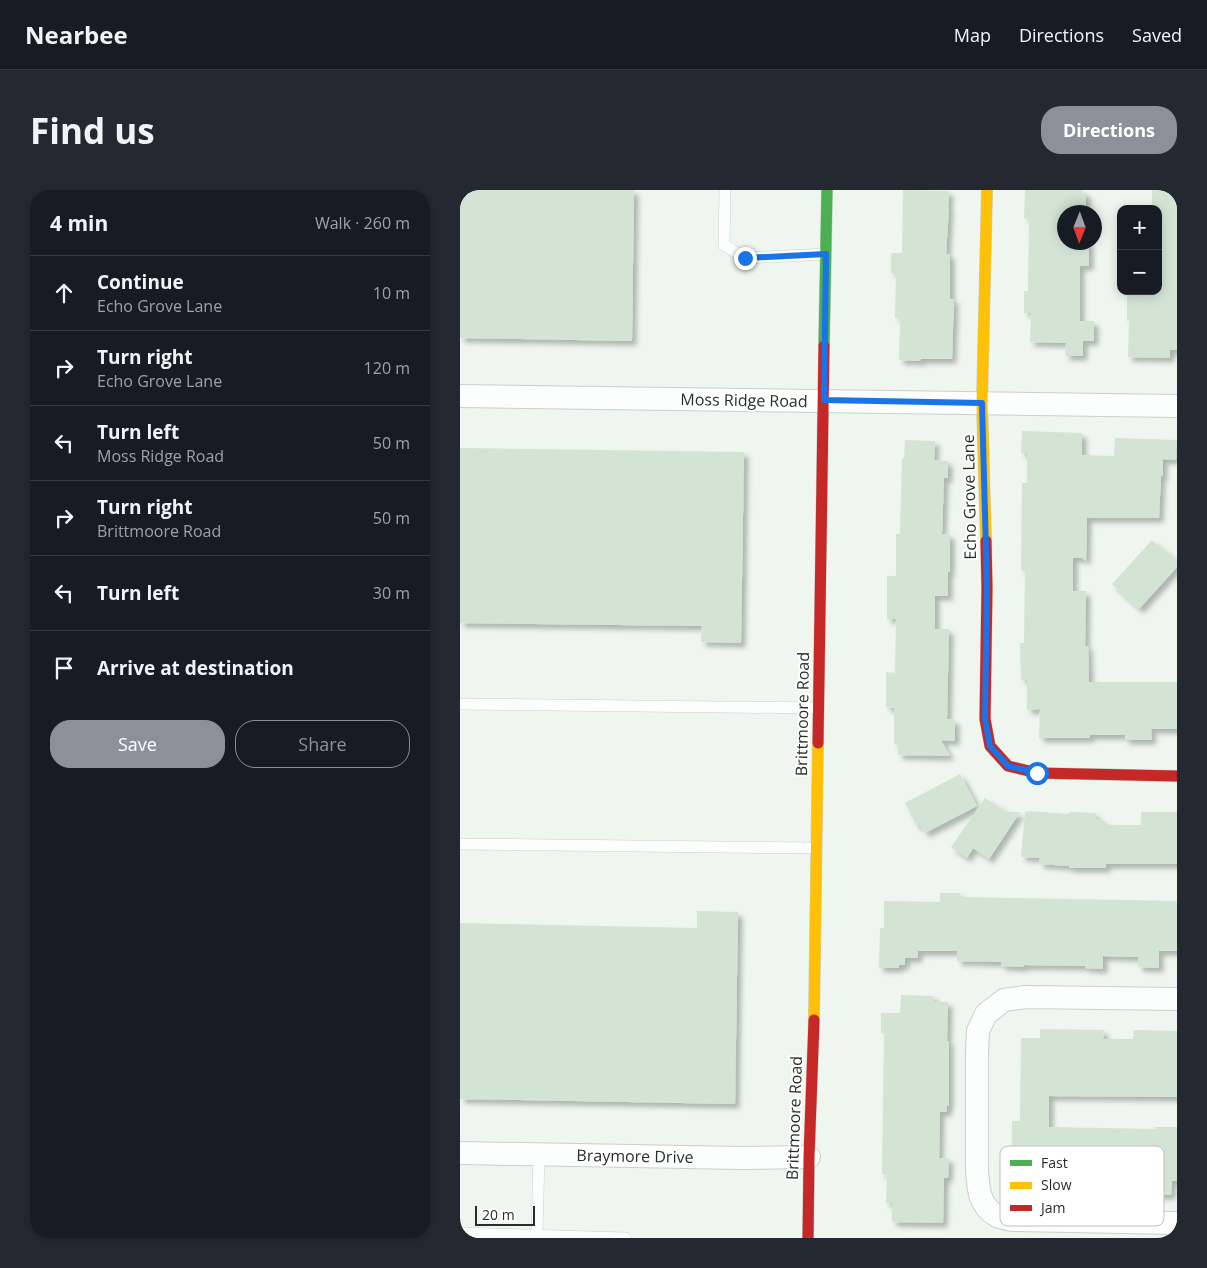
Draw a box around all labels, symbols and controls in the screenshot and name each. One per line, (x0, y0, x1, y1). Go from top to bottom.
text: Nearbee (25, 18, 128, 51)
text: Map (954, 23, 991, 47)
text: Directions (1019, 23, 1104, 47)
text: Saved (1132, 23, 1182, 47)
button: Directions (1041, 106, 1177, 154)
text: Find us (30, 107, 155, 154)
north arrow (1057, 205, 1102, 250)
map controls (1117, 205, 1162, 295)
button: + (1117, 205, 1162, 250)
text: 4 min (50, 209, 108, 237)
text: Walk · 260 m (315, 212, 410, 234)
route end (734, 247, 757, 270)
button: − (1117, 250, 1162, 295)
text: Continue (97, 269, 184, 295)
icon: ahead (50, 279, 78, 307)
text: 10 m (373, 282, 410, 304)
text: Echo Grove Lane (97, 295, 222, 317)
text: Turn right (97, 344, 192, 370)
icon: right (50, 354, 78, 382)
text: 120 m (364, 357, 410, 379)
text: Echo Grove Lane (97, 370, 222, 392)
street label: Moss Ridge Road (680, 388, 808, 412)
text: Turn left (97, 419, 179, 445)
icon: left (50, 429, 78, 457)
text: 50 m (373, 432, 410, 454)
street label: Echo Grove Lane (957, 434, 981, 560)
text: Moss Ridge Road (97, 445, 224, 467)
text: Turn right (97, 494, 192, 520)
icon: right (50, 504, 78, 532)
text: 50 m (373, 507, 410, 529)
text: Brittmoore Road (97, 520, 221, 542)
icon: left (50, 579, 78, 607)
text: Turn left (97, 580, 179, 606)
text: 30 m (373, 582, 410, 604)
street label: Brittmoore Road (790, 652, 814, 776)
icon: arrive (50, 654, 78, 682)
text: Arrive at destination (97, 655, 294, 681)
button: Save (50, 720, 225, 768)
button: Share (235, 720, 410, 768)
route start (1026, 762, 1049, 785)
street label: Brittmoore Road (781, 1056, 807, 1180)
street label: Braymore Drive (576, 1144, 694, 1168)
legend (1000, 1146, 1164, 1226)
text: Fast (1041, 1153, 1068, 1172)
text: Slow (1041, 1175, 1072, 1194)
text: Jam (1039, 1198, 1066, 1217)
scale bar (475, 1203, 535, 1226)
text: 20 m (482, 1205, 515, 1224)

